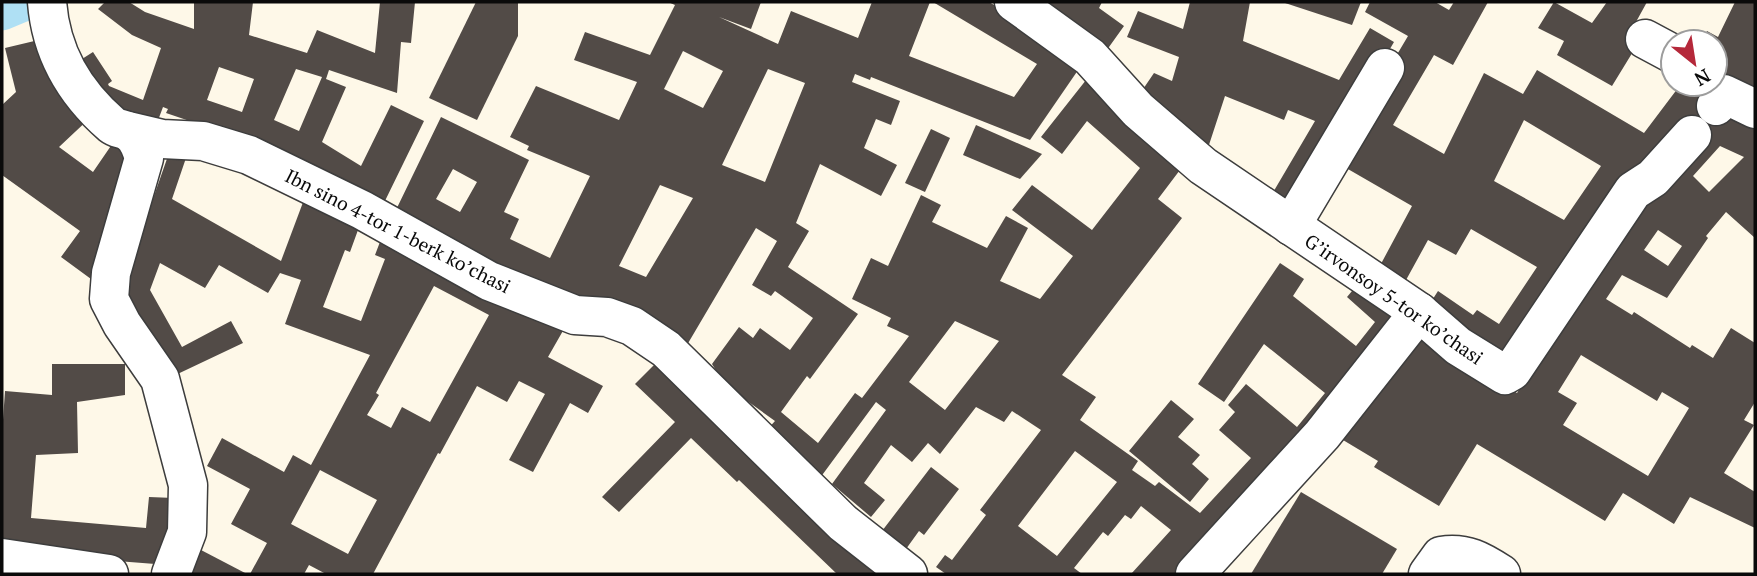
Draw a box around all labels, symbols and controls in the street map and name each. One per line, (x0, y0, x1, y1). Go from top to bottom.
north arrow (1659, 28, 1729, 98)
text: N (1690, 64, 1715, 93)
street label: Ibn sino 4-tor 1-berk koʼchasi (281, 163, 515, 298)
street label: Gʼirvonsoy 5-tor koʼchasi (1300, 228, 1488, 370)

